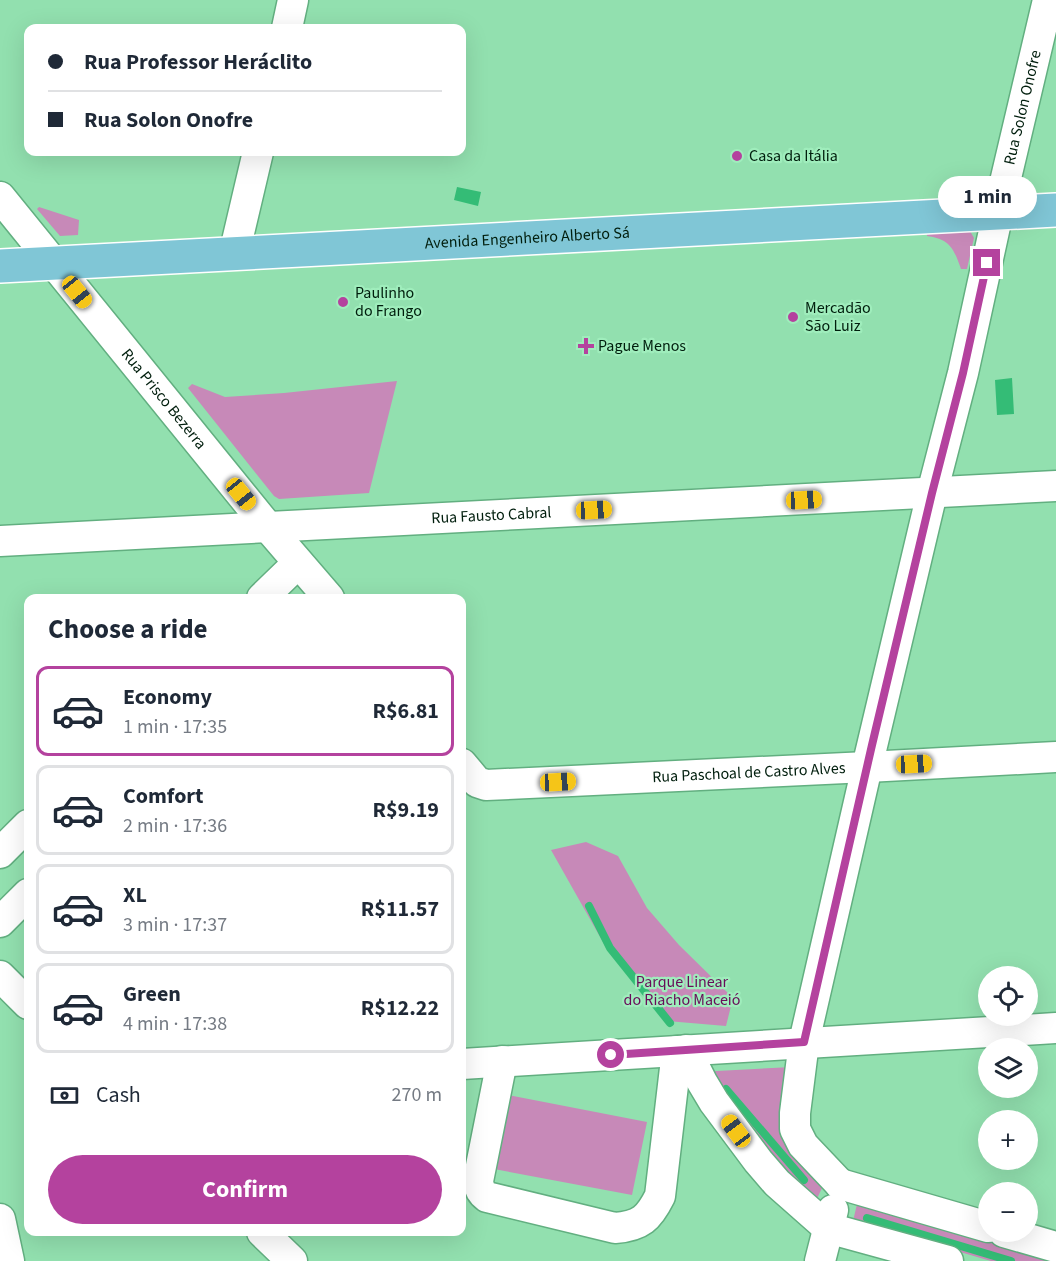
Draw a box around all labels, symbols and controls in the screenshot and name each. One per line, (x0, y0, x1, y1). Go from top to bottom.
text: Rua Professor Heráclito (84, 46, 312, 78)
street label: Rua Solon Onofre (998, 48, 1047, 167)
text: Rua Solon Onofre (84, 104, 253, 136)
place label: Casa da Itália (749, 145, 838, 167)
marker: Casa da Itália (730, 149, 744, 163)
callout: 1 min (938, 176, 1036, 218)
text: 1 min (963, 183, 1012, 211)
street label: Avenida Engenheiro Alberto Sá (424, 222, 630, 254)
route end (973, 249, 1000, 276)
car (59, 272, 95, 312)
place label: Paulinho do Frango (355, 282, 422, 322)
marker: Paulinho do Frango (336, 295, 350, 309)
place label: Mercadão São Luiz (805, 297, 871, 337)
marker: Mercadão São Luiz (786, 310, 800, 324)
place label: Pague Menos (598, 335, 686, 357)
marker: Pague Menos (579, 339, 593, 353)
street label: Rua Prisco Bezerra (116, 344, 211, 454)
car (223, 474, 259, 514)
car (786, 490, 822, 510)
car (576, 500, 612, 520)
street label: Rua Fausto Cabral (431, 501, 552, 529)
text: Choose a ride (48, 610, 208, 649)
text: Economy (123, 681, 212, 713)
icon: car (51, 684, 105, 738)
text: R$6.81 (372, 695, 439, 727)
text: 1 min · 17:35 (123, 713, 227, 741)
car (896, 754, 932, 774)
street label: Rua Paschoal de Castro Alves (652, 757, 846, 788)
car (540, 772, 576, 792)
text: Comfort (123, 780, 204, 812)
icon: car (51, 783, 105, 837)
text: R$9.19 (372, 794, 439, 826)
text: 2 min · 17:36 (123, 812, 227, 840)
text: XL (123, 879, 147, 911)
icon: car (51, 882, 105, 936)
text: R$11.57 (361, 893, 439, 925)
text: 3 min · 17:37 (123, 911, 227, 939)
map controls (978, 966, 1038, 1242)
button: locate (978, 966, 1038, 1026)
park label: Parque Linear do Riacho Maceió (624, 971, 740, 1011)
text: Green (123, 978, 181, 1010)
icon: car (51, 981, 105, 1035)
text: R$12.22 (361, 992, 439, 1024)
text: 4 min · 17:38 (123, 1010, 227, 1038)
button: layers (978, 1038, 1038, 1098)
route start (597, 1041, 624, 1068)
icon: cash (48, 1079, 81, 1112)
text: Cash (96, 1079, 141, 1111)
text: 270 m (392, 1081, 442, 1109)
button: + (978, 1110, 1038, 1170)
car (718, 1111, 754, 1151)
button: Confirm (48, 1155, 442, 1224)
button: − (978, 1182, 1038, 1242)

